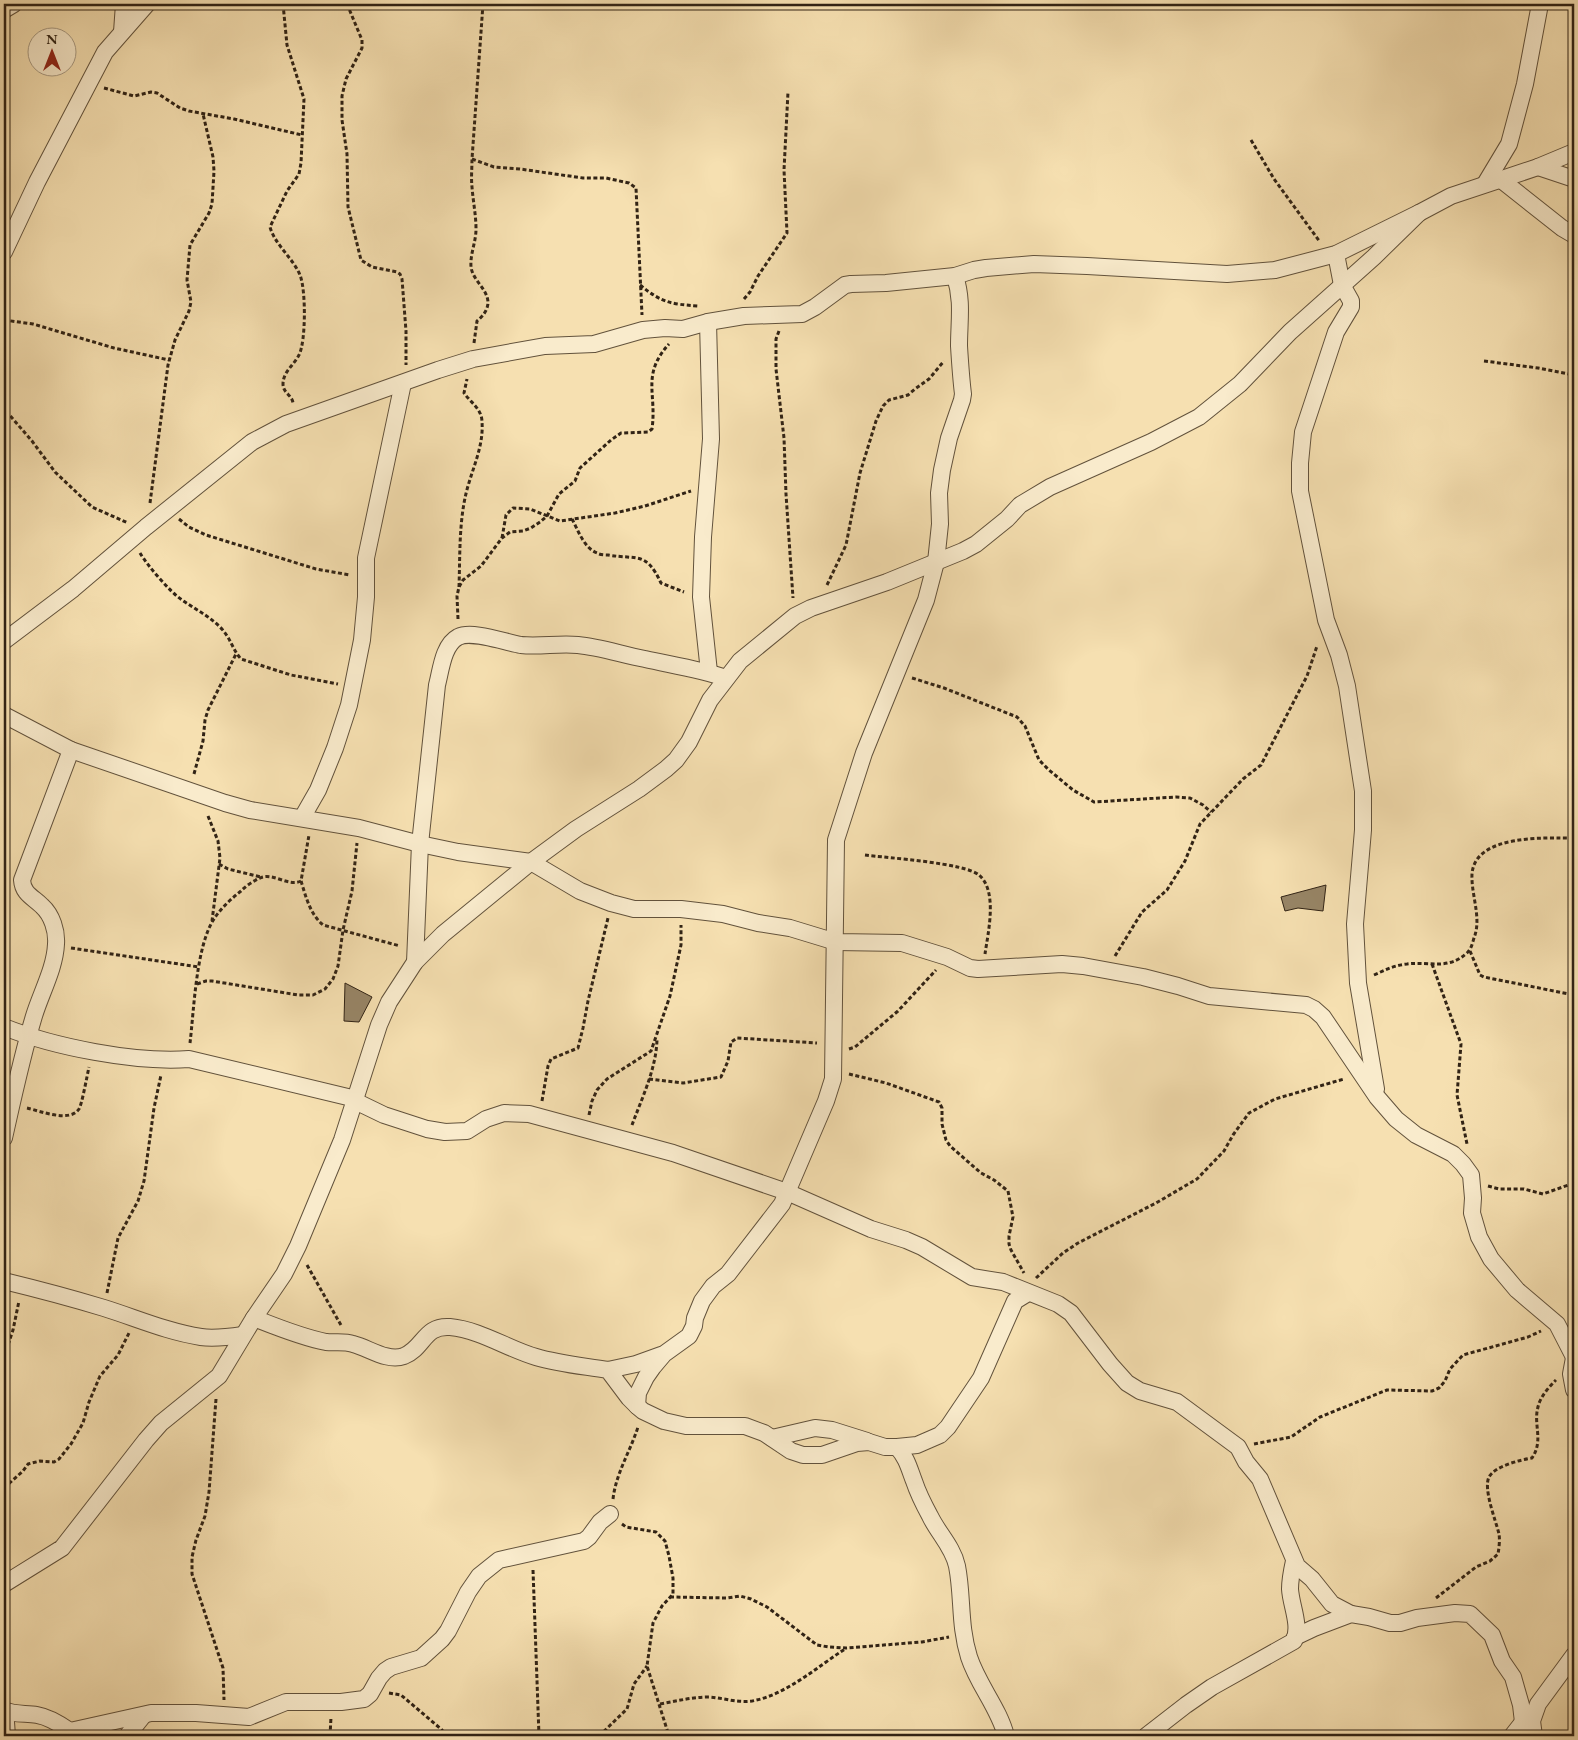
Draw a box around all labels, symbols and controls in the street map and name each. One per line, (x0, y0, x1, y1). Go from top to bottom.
north arrow (28, 28, 78, 78)
text: N (46, 30, 58, 48)

